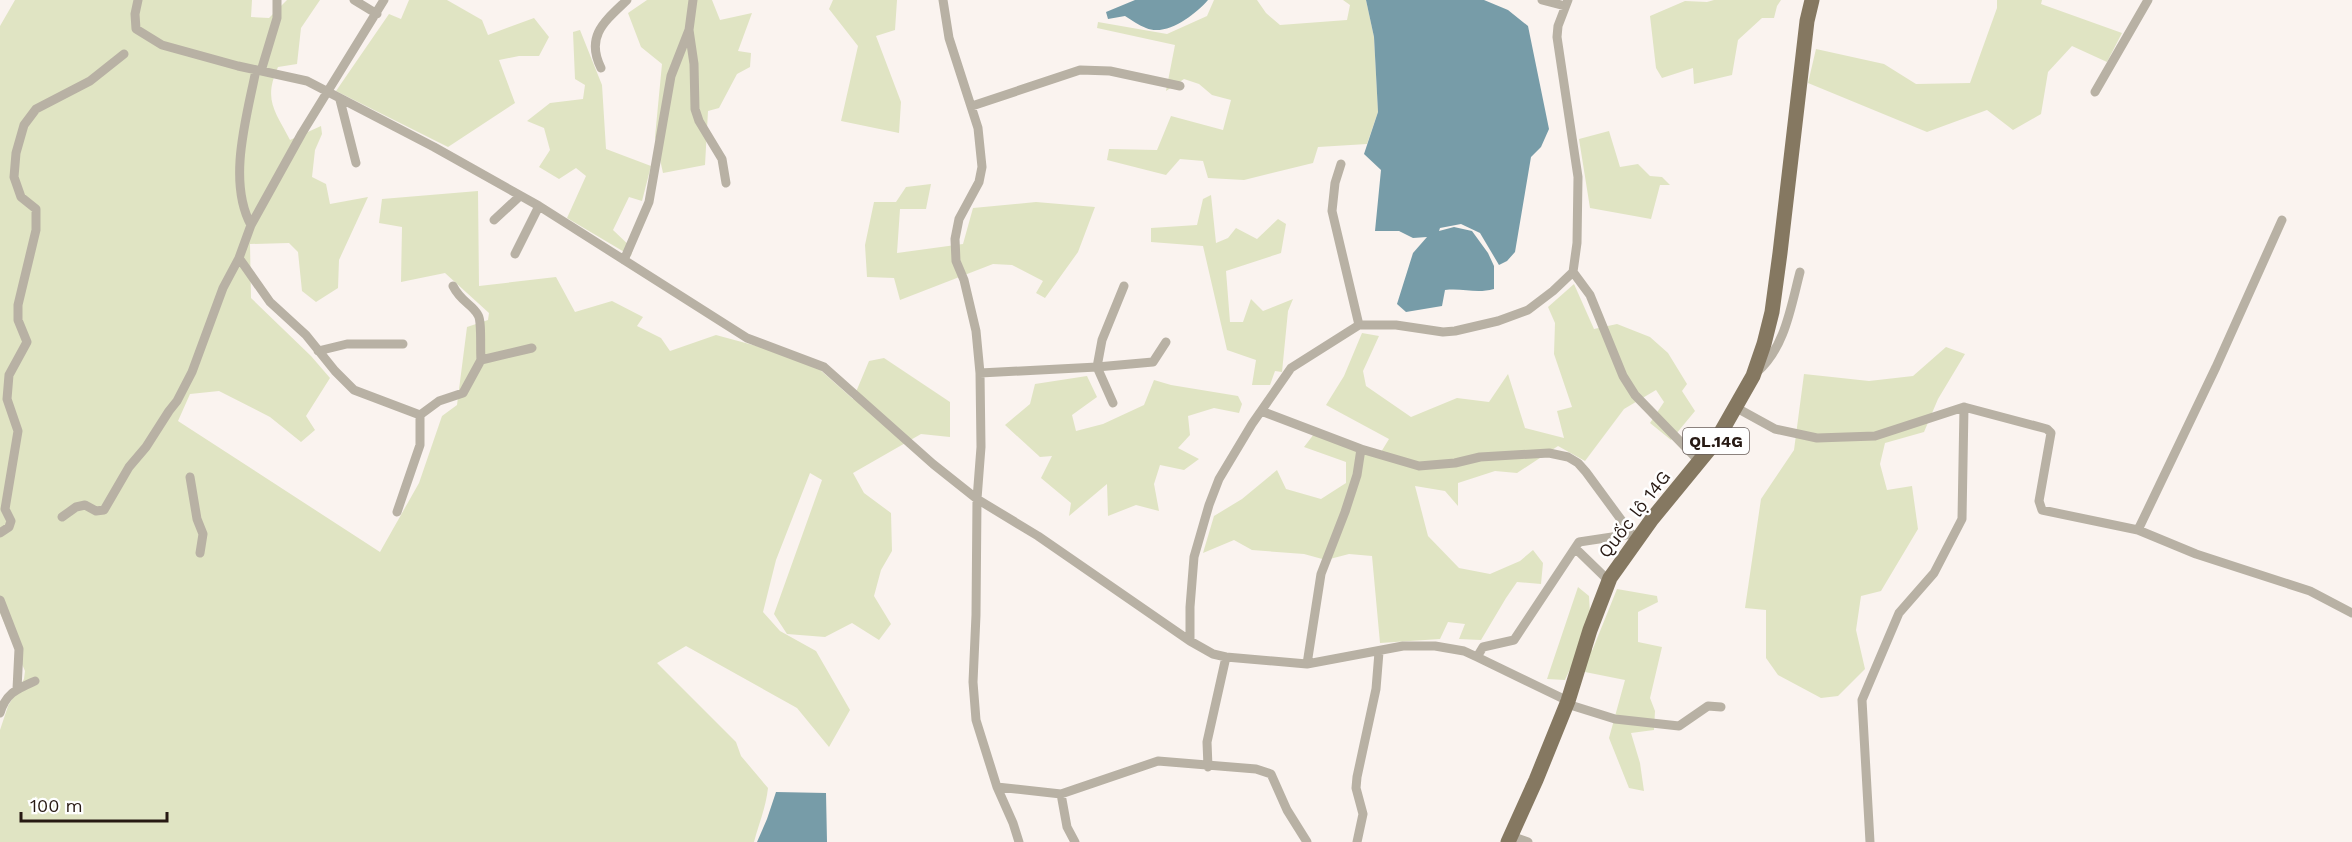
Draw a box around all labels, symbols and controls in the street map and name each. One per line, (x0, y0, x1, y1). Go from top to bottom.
road number: QL.14G (1683, 428, 1749, 454)
street label: Quốc lộ 14G (1593, 466, 1675, 562)
scale bar (21, 785, 166, 823)
text: 100 m (30, 795, 83, 816)

